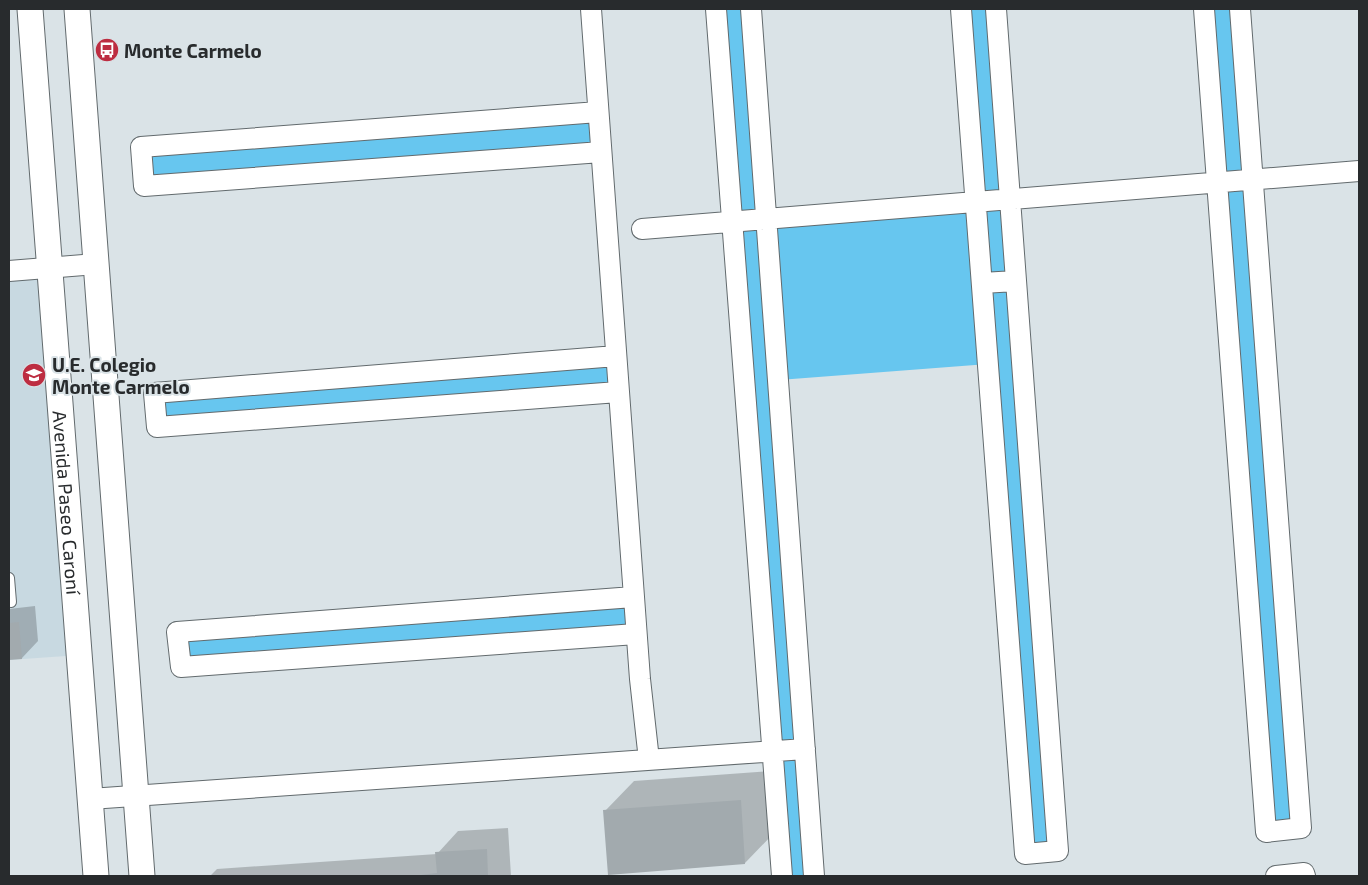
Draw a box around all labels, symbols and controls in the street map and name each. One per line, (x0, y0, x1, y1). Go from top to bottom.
bus stop icon: Monte Carmelo (94, 37, 120, 63)
place label: Monte Carmelo (124, 39, 262, 62)
place label: U.E. Colegio Monte Carmelo (52, 353, 190, 398)
school or university icon: U.E. Colegio Monte Carmelo (21, 362, 47, 388)
street label: Avenida Paseo Caroní (49, 410, 86, 597)

